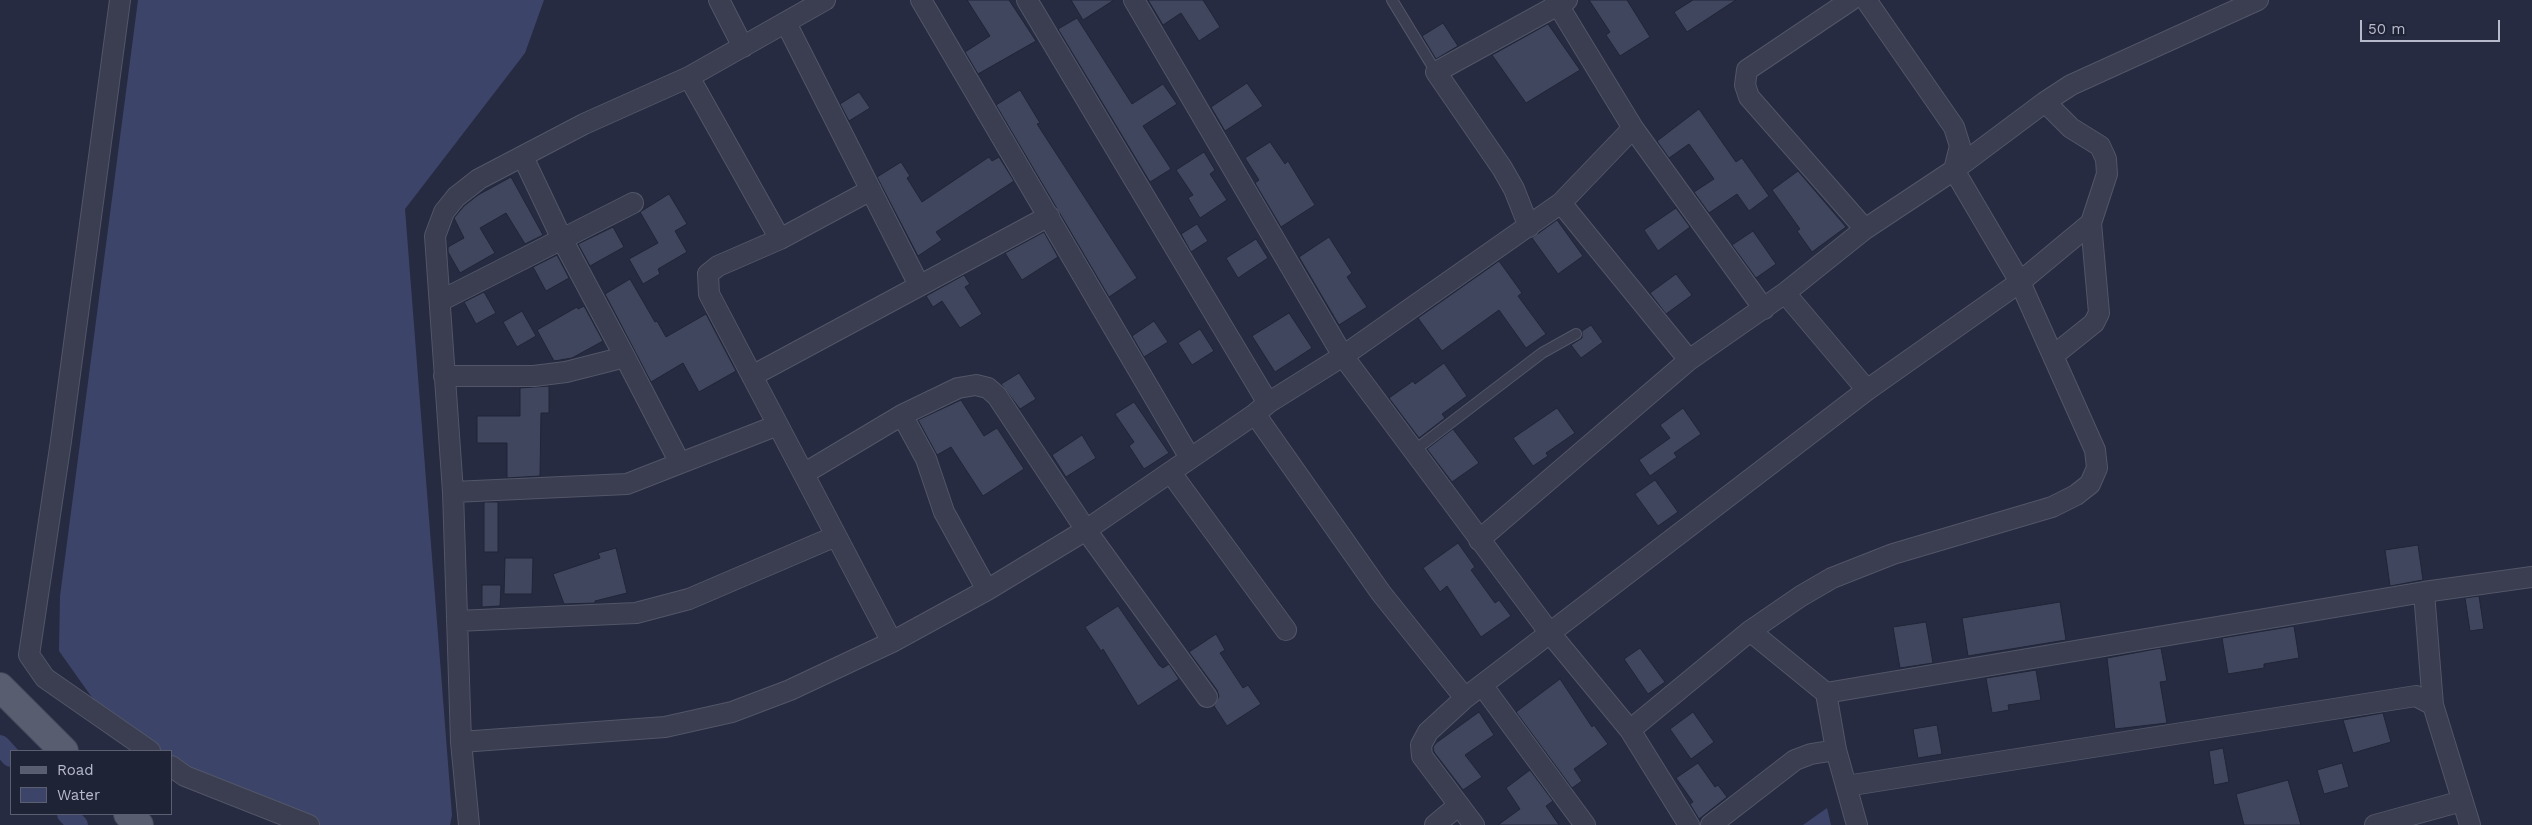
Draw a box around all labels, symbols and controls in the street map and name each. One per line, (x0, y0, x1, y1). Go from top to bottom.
scale bar (2362, 10, 2502, 42)
text: 50 m (2368, 20, 2405, 38)
legend (10, 750, 172, 815)
text: Road (57, 761, 94, 779)
text: Water (57, 786, 100, 804)

